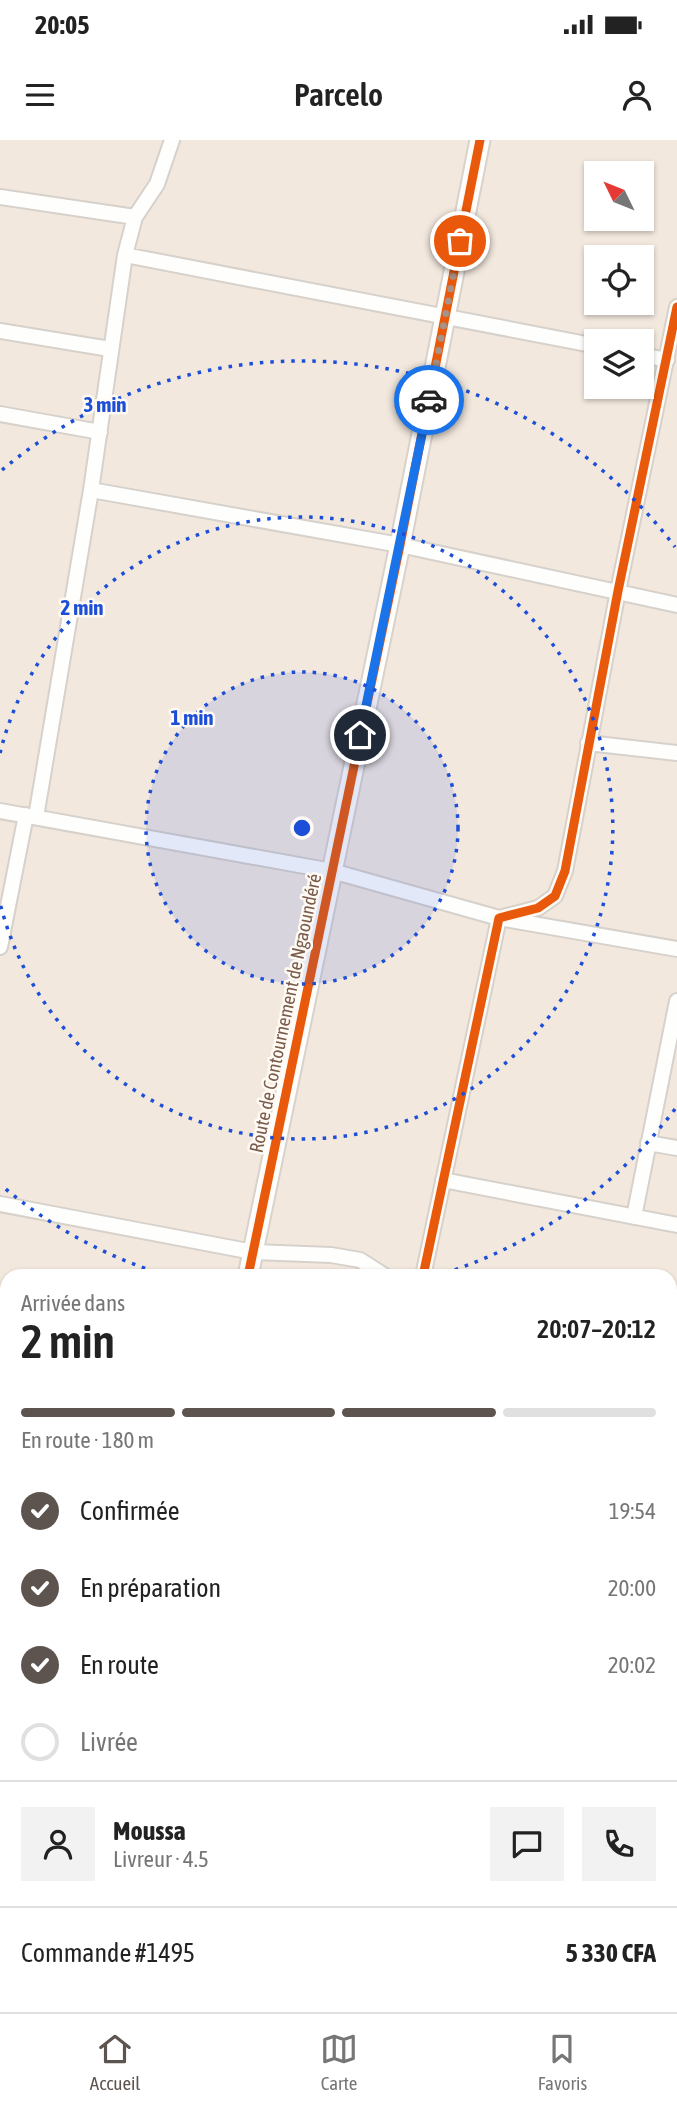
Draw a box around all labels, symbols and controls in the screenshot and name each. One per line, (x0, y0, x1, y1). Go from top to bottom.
text: 20:05 (35, 10, 90, 40)
icon: menu (21, 76, 59, 114)
text: Parcelo (294, 76, 383, 113)
icon: person (618, 76, 656, 114)
north arrow (584, 161, 654, 231)
map controls (584, 161, 654, 399)
pin (430, 211, 490, 271)
icon: bag (441, 222, 479, 260)
button: locate (584, 245, 654, 315)
button: layers (584, 329, 654, 399)
courier (394, 365, 464, 435)
icon: car (410, 381, 448, 419)
text: 3 min (84, 392, 126, 416)
text: 2 min (61, 595, 103, 619)
text: 1 min (171, 705, 213, 729)
pin (330, 705, 390, 765)
icon: home (341, 716, 379, 754)
centre of rings (290, 816, 314, 840)
street label: Route de Contournement de Ngaoundéré (245, 871, 325, 1155)
text: Arrivée dans (21, 1290, 125, 1316)
text: 20:07–20:12 (537, 1314, 656, 1344)
text: 2 min (21, 1315, 115, 1368)
text: En route · 180 m (21, 1427, 154, 1453)
icon: check (21, 1492, 59, 1530)
text: Confirmée (80, 1496, 180, 1526)
text: 19:54 (609, 1498, 656, 1524)
icon: check (21, 1569, 59, 1607)
text: En préparation (80, 1573, 221, 1603)
text: 20:00 (608, 1575, 656, 1601)
icon: check (21, 1646, 59, 1684)
text: En route (80, 1650, 159, 1680)
text: 20:02 (608, 1652, 656, 1678)
text: Livrée (80, 1727, 138, 1757)
button: person (21, 1807, 95, 1881)
button: chat (490, 1807, 564, 1881)
button: phone (582, 1807, 656, 1881)
text: Moussa (113, 1816, 186, 1846)
text: Livreur · 4.5 (113, 1846, 209, 1872)
text: Commande #1495 (21, 1938, 195, 1968)
text: 5 330 CFA (566, 1938, 656, 1968)
tab: Accueil (90, 2030, 140, 2094)
tab: Carte (320, 2030, 358, 2094)
tab: Favoris (538, 2030, 587, 2094)

